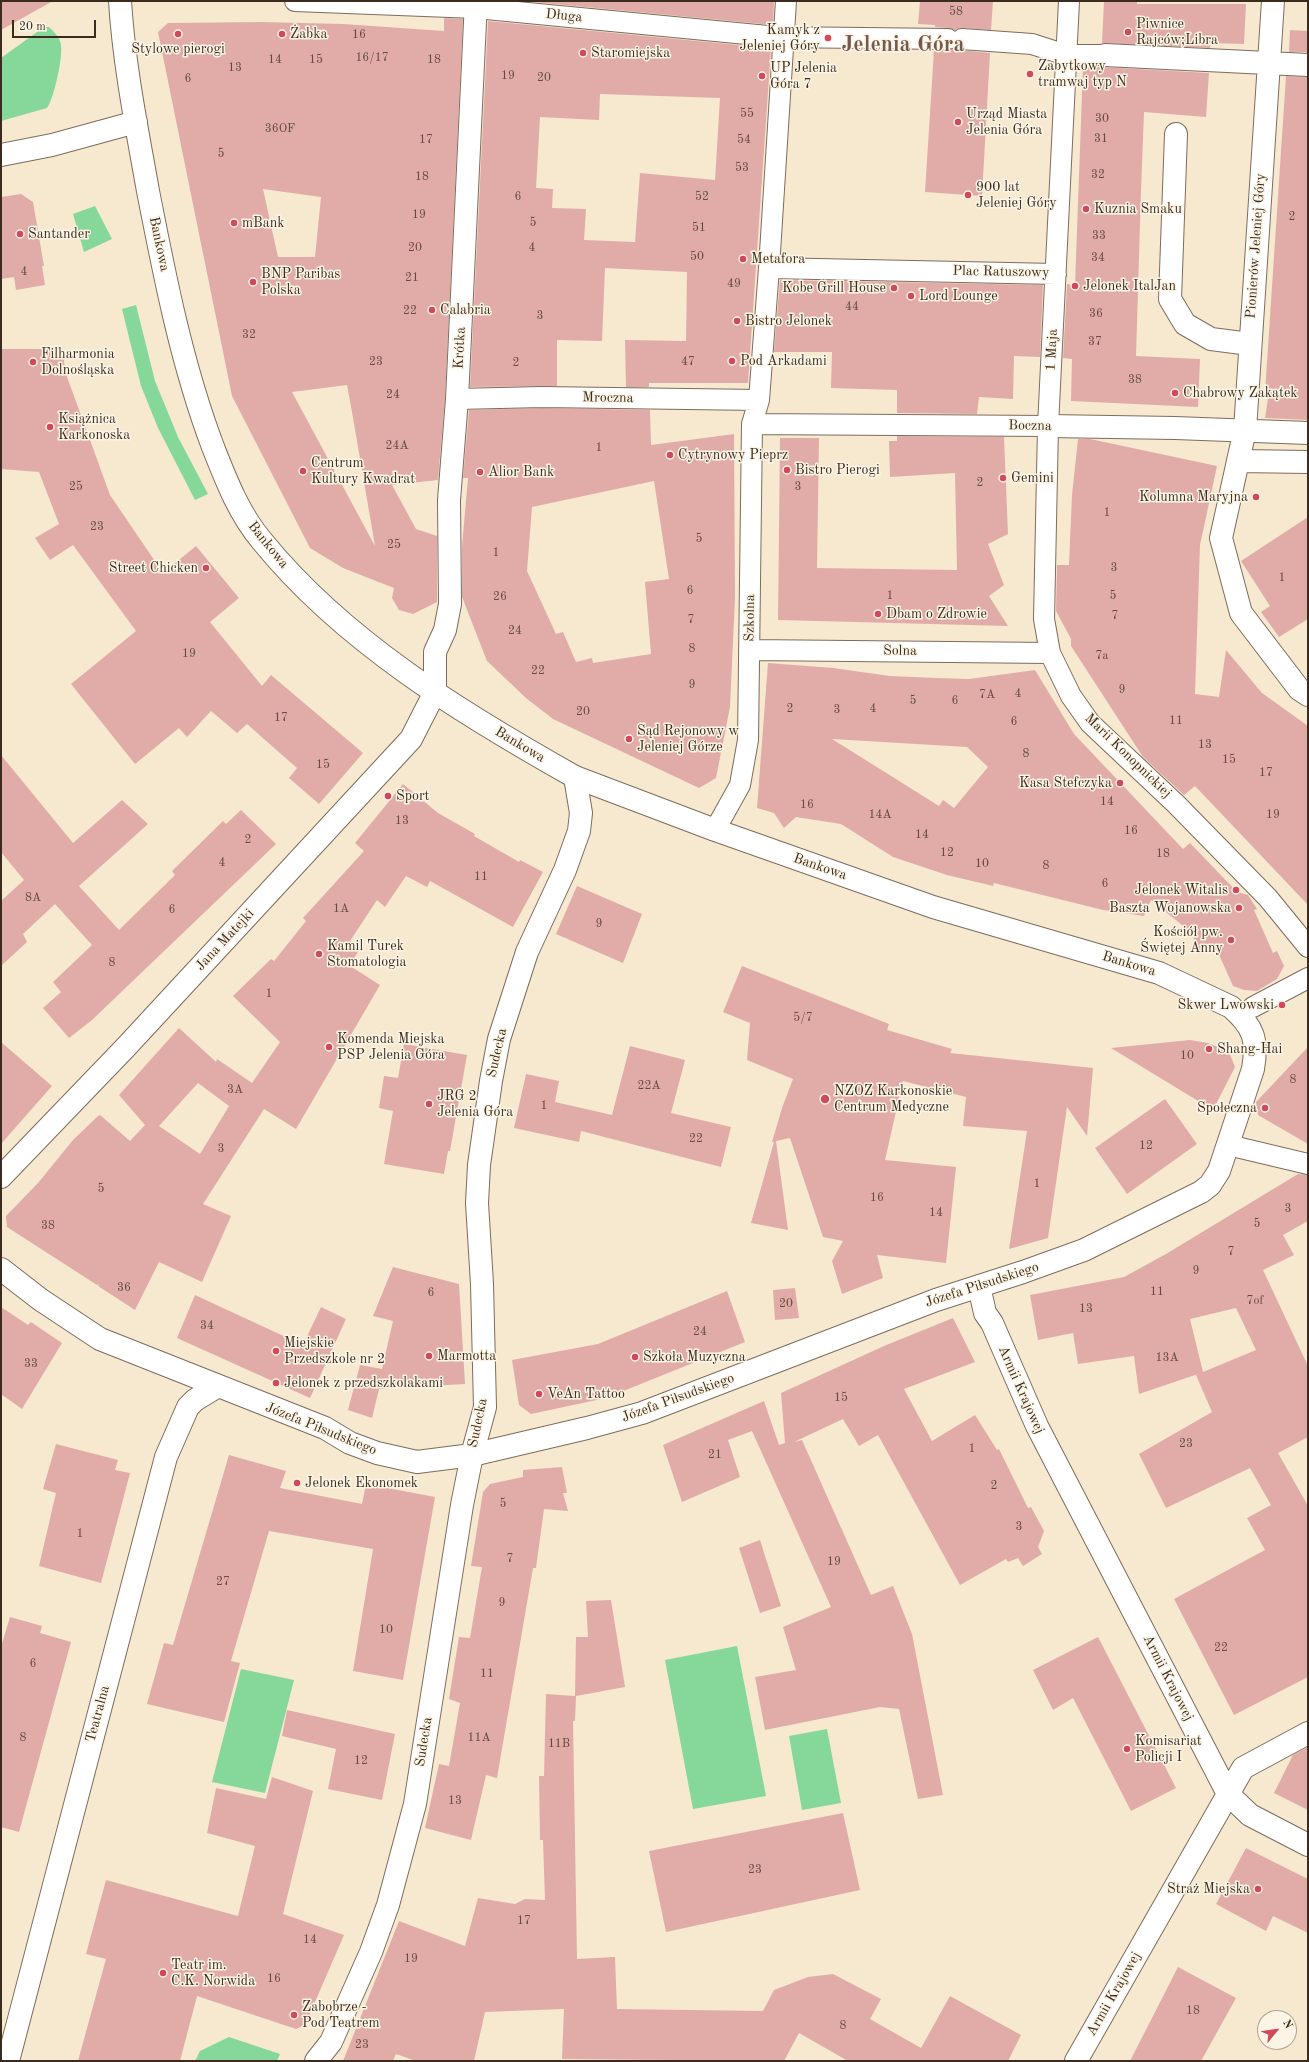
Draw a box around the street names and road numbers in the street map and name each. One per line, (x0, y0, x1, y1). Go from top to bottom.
street label: Długa (545, 6, 583, 26)
street label: Pionierów Jeleniej Góry (1243, 173, 1269, 319)
street label: Bankowa (145, 215, 173, 273)
street label: Plac Ratuszowy (952, 263, 1050, 281)
street label: Krótka (451, 326, 469, 370)
street label: 1 Maja (1043, 329, 1061, 371)
street label: Mroczna (582, 389, 634, 407)
street label: Boczna (1008, 417, 1052, 435)
street label: Bankowa (244, 518, 292, 572)
street label: Szkolna (741, 594, 759, 642)
street label: Solna (883, 642, 917, 660)
street label: Marii Konopnickiej (1081, 710, 1175, 802)
street label: Bankowa (492, 724, 548, 766)
street label: Bankowa (791, 850, 849, 884)
street label: Jana Matejki (192, 906, 258, 974)
street label: Bankowa (1100, 948, 1158, 980)
street label: Sudecka (483, 1027, 511, 1079)
street label: Józefa Piłsudskiego (923, 1259, 1041, 1311)
street label: Armii Krajowej (994, 1343, 1048, 1437)
street label: Józefa Piłsudskiego (619, 1370, 737, 1426)
street label: Sudecka (465, 1397, 491, 1449)
street label: Józefa Piłsudskiego (263, 1399, 379, 1459)
street label: Armii Krajowej (1139, 1632, 1197, 1724)
street label: Teatralna (82, 1684, 114, 1744)
street label: Sudecka (412, 1716, 436, 1768)
street label: Armii Krajowej (1083, 1949, 1145, 2039)

